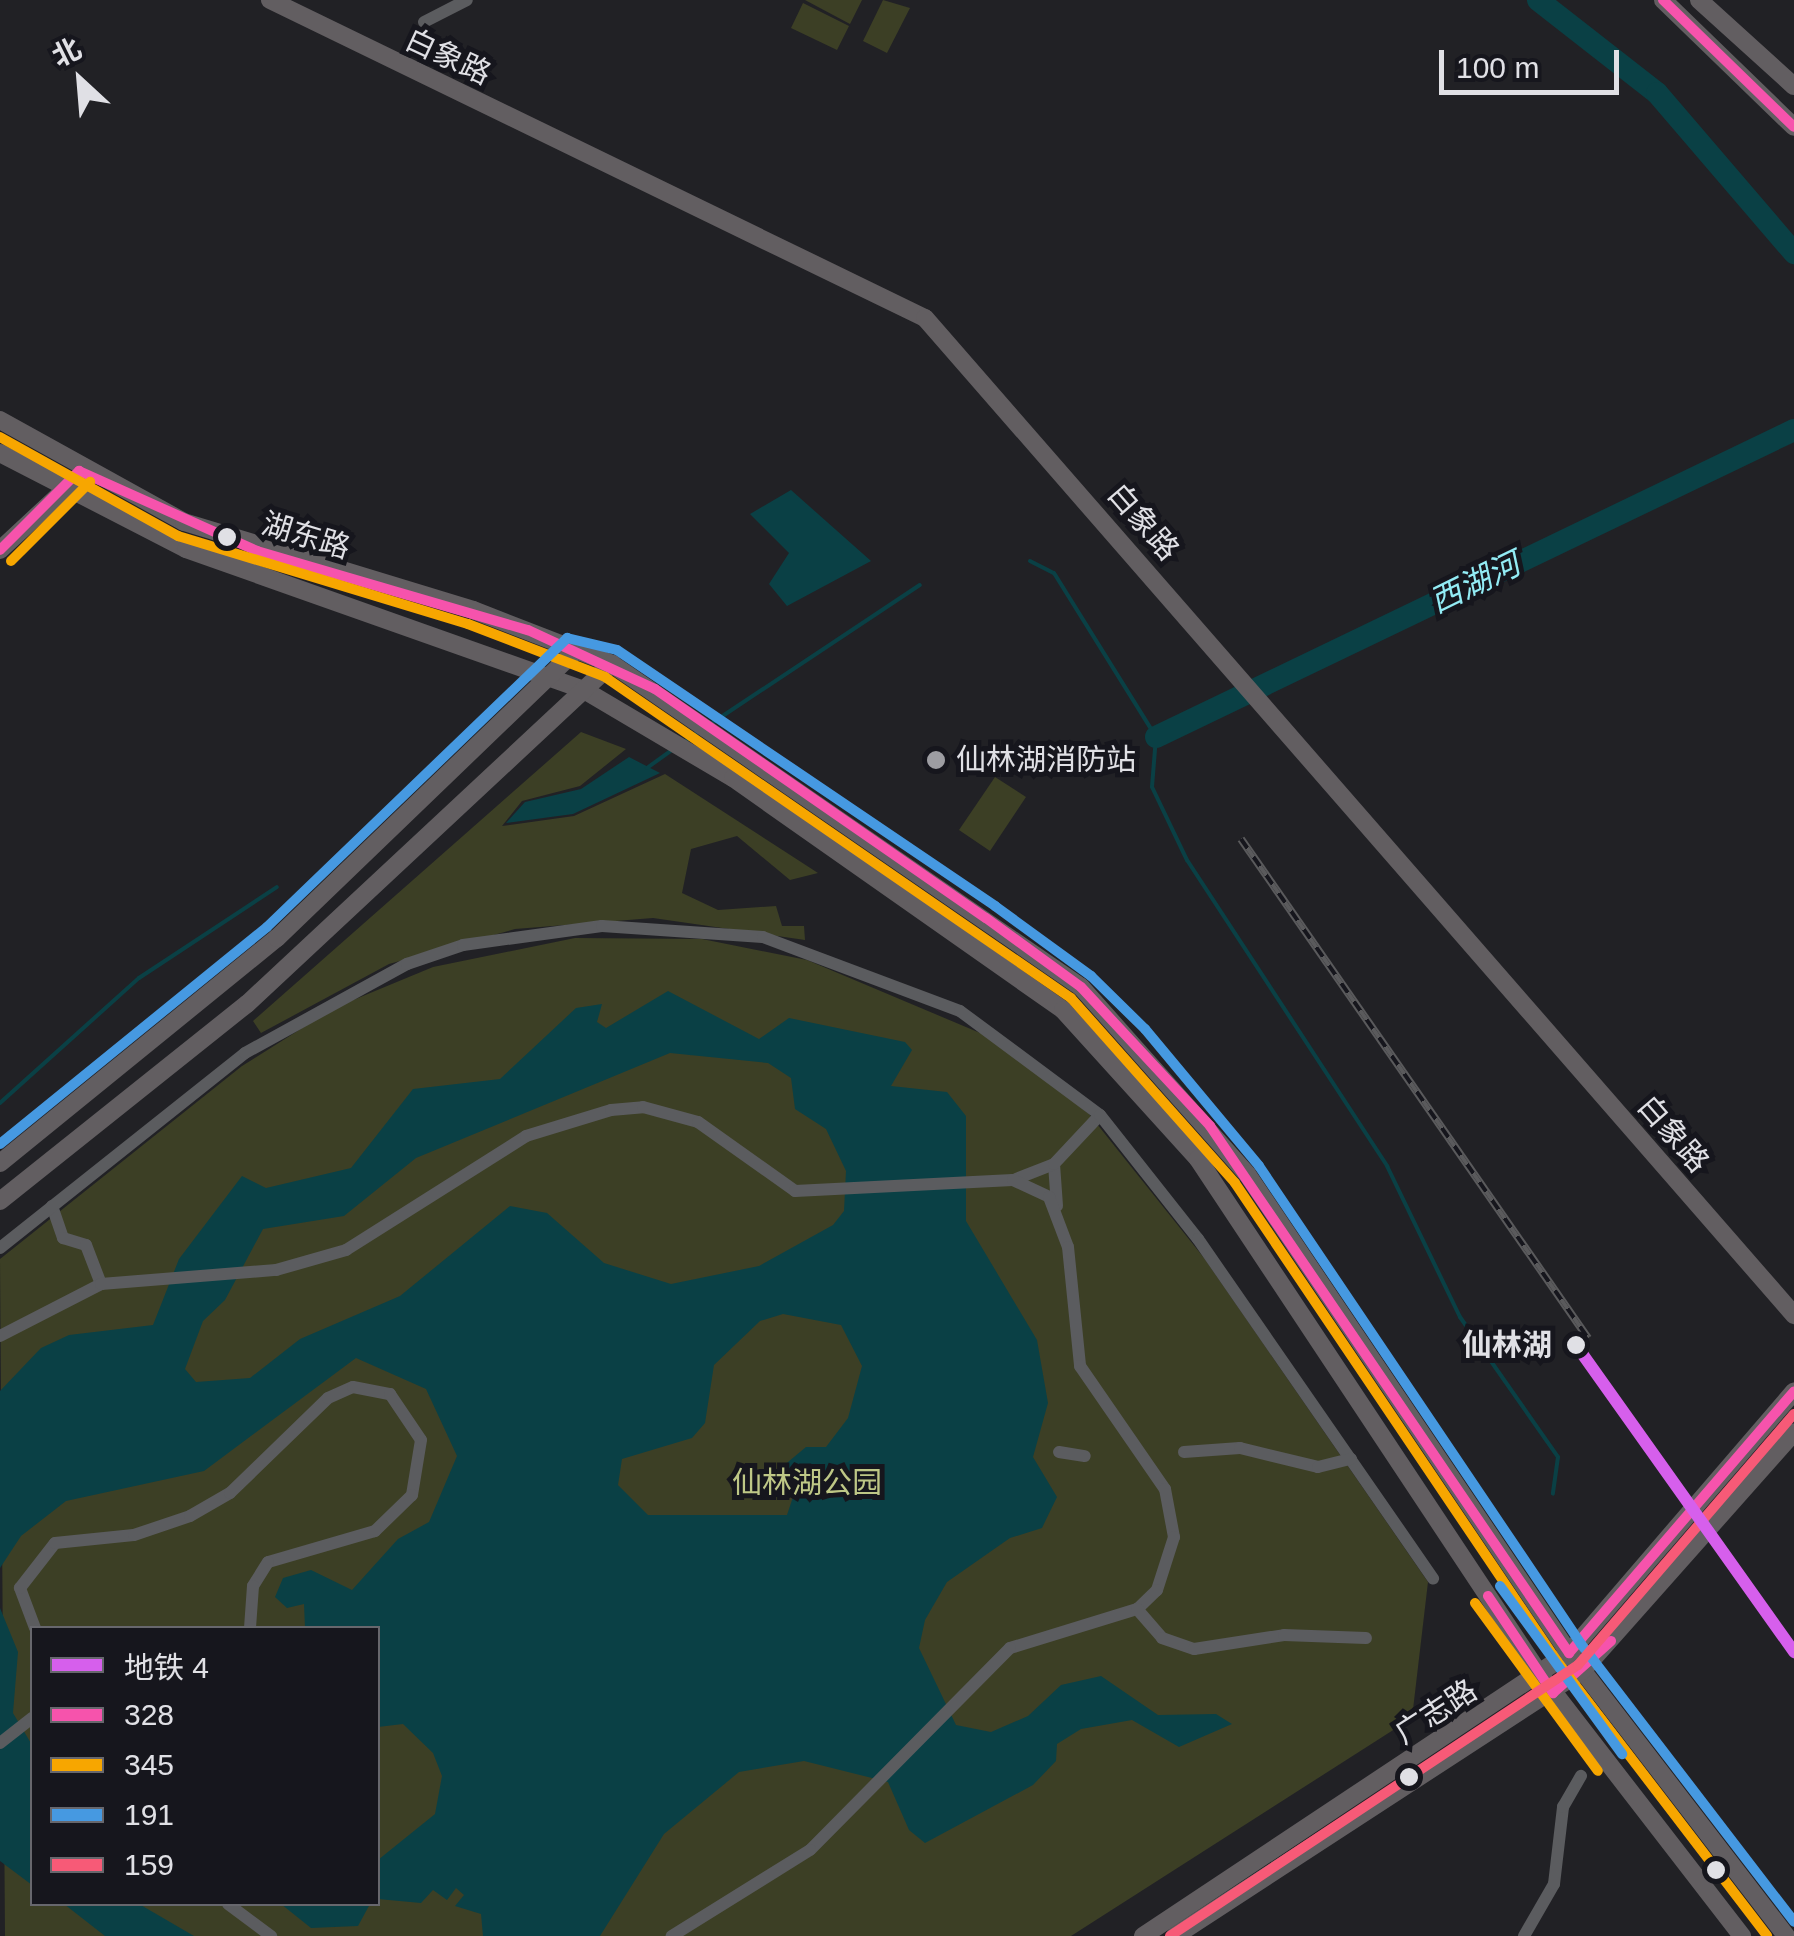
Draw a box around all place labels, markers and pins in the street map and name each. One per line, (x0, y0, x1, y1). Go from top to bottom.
unlabelled marker (217, 527, 237, 547)
place label: 仙林湖消防站 (956, 742, 1136, 778)
marker: 仙林湖消防站 (925, 749, 947, 771)
place label: 仙林湖 (1462, 1327, 1552, 1363)
marker: 仙林湖 (1561, 1330, 1591, 1360)
unlabelled marker (1399, 1767, 1419, 1787)
unlabelled marker (1706, 1860, 1726, 1880)

